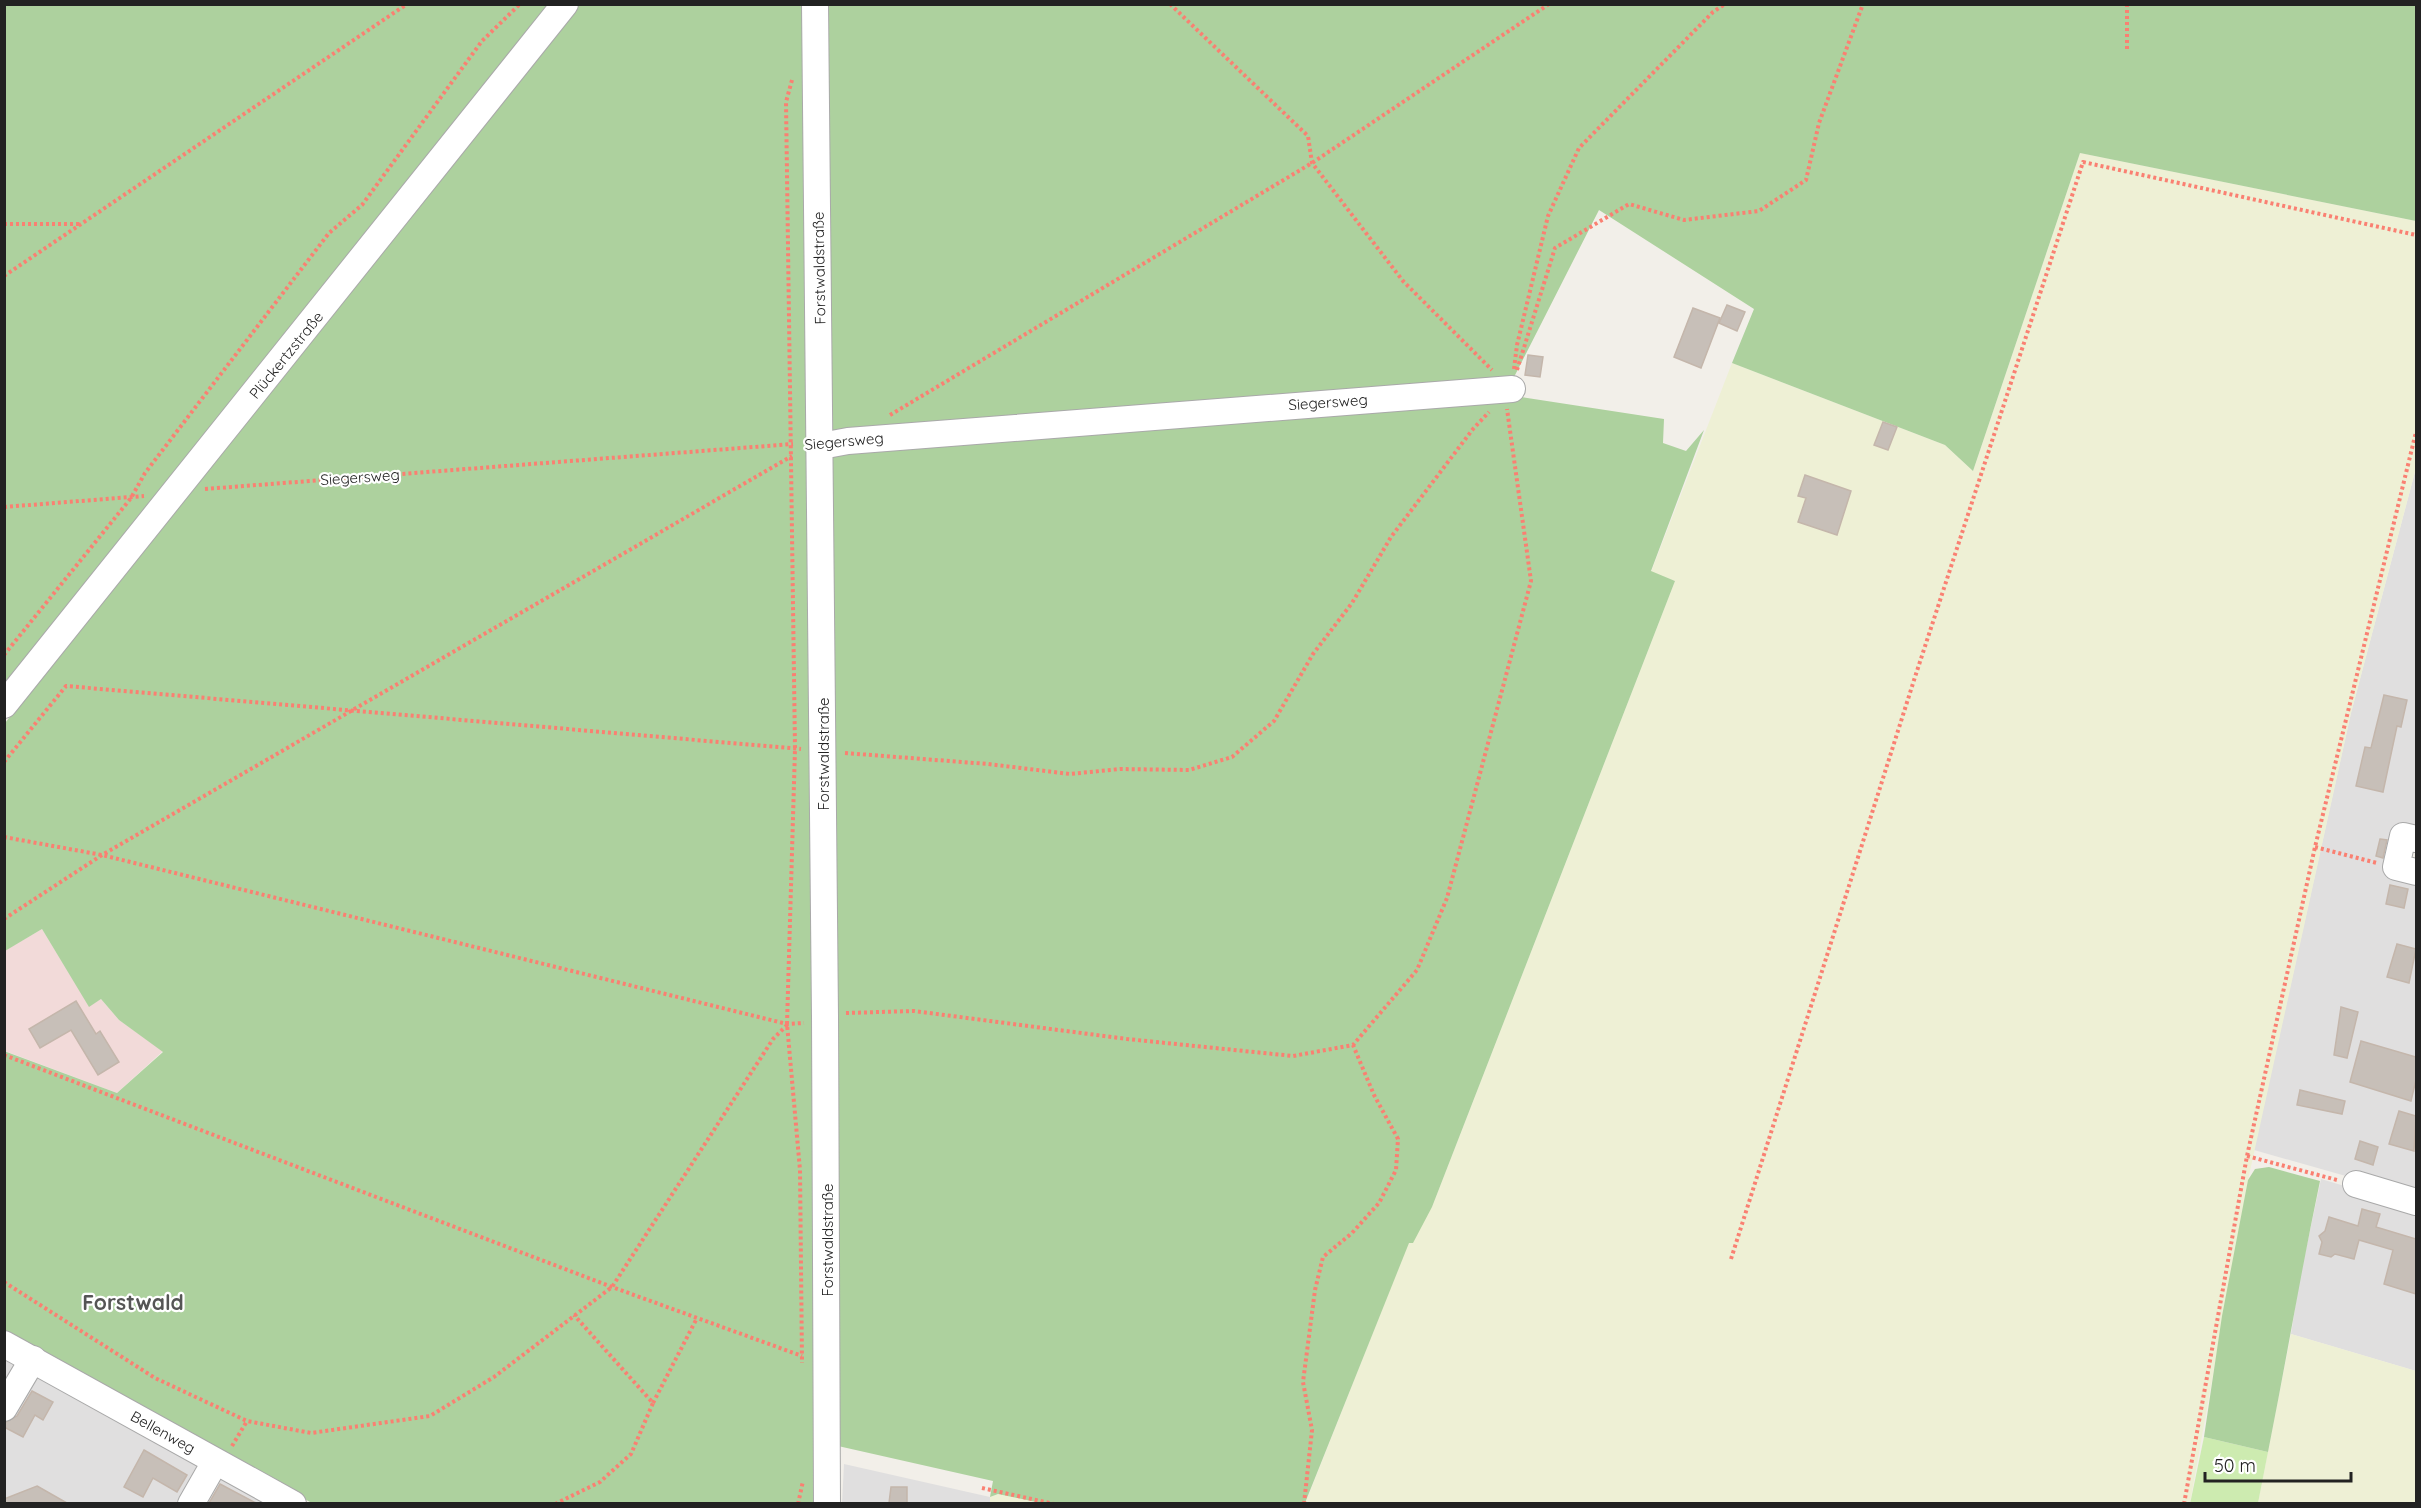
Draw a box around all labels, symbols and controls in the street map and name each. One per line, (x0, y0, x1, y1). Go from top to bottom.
street label: Forstwaldstraße (809, 211, 829, 325)
street label: Plückertzstraße (245, 307, 327, 403)
street label: Siegersweg (1288, 390, 1368, 414)
street label: Siegersweg (804, 428, 884, 454)
street label: Siegersweg (320, 465, 400, 489)
street label: Forstwaldstraße (814, 697, 833, 811)
street label: Forstwaldstraße (818, 1183, 837, 1297)
district label: Forstwald (82, 1289, 184, 1315)
street label: Bellenweg (127, 1406, 199, 1458)
scale bar (2205, 1445, 2350, 1483)
text: 50 m (2214, 1454, 2256, 1477)

